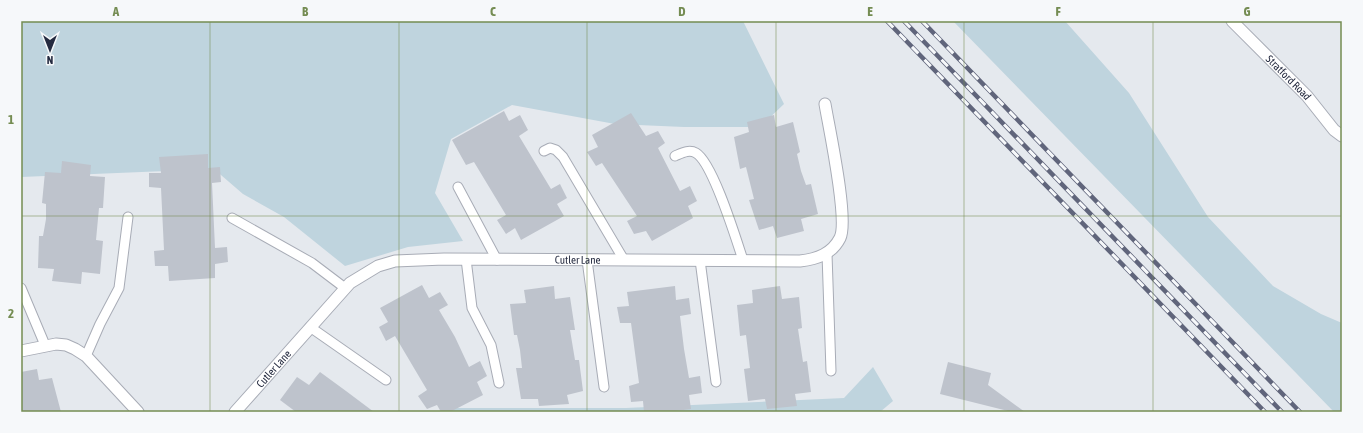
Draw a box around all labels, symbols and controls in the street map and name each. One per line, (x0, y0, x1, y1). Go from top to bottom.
text: A (112, 4, 120, 19)
text: B (302, 4, 309, 19)
text: C (490, 4, 496, 19)
text: D (678, 4, 686, 19)
text: E (867, 4, 873, 19)
text: F (1055, 4, 1061, 19)
text: G (1244, 4, 1251, 19)
north arrow (30, 30, 70, 70)
street label: Stratford Road (1264, 53, 1314, 102)
text: N (47, 54, 53, 66)
text: 1 (8, 112, 14, 127)
street label: Cutler Lane (555, 254, 601, 266)
text: 2 (8, 306, 14, 321)
street label: Cutler Lane (254, 348, 293, 390)

